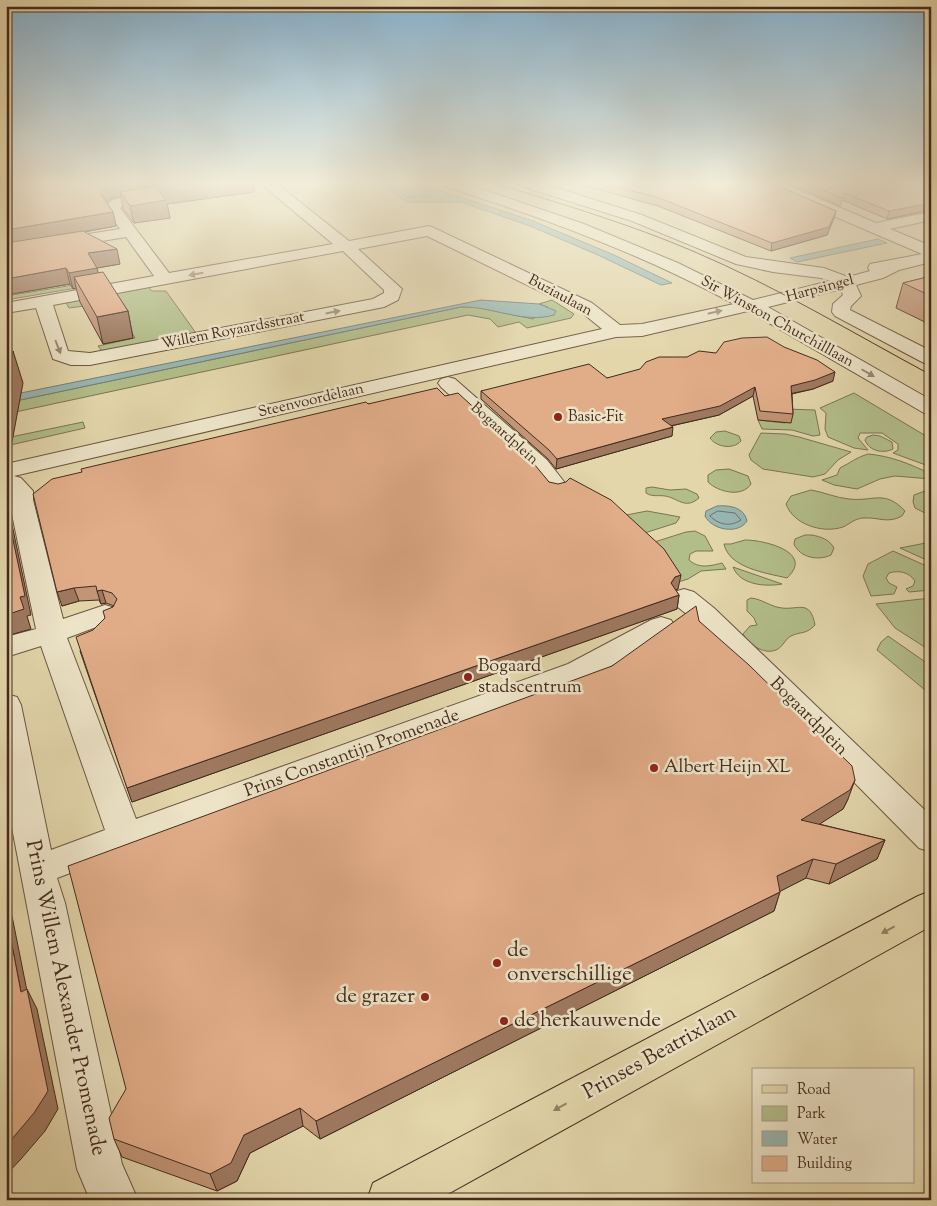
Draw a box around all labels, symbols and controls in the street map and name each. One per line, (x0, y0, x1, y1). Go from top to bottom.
street label: Buziaulaan (524, 270, 596, 322)
street label: Harpsingel (784, 270, 856, 308)
one-way arrow (188, 271, 204, 279)
street label: Sir Winston Churchilllaan (697, 271, 858, 373)
street label: Willem Royaardsstraat (160, 307, 306, 355)
one-way arrow (325, 307, 341, 315)
one-way arrow (708, 308, 723, 316)
one-way arrow (54, 340, 62, 355)
one-way arrow (861, 368, 875, 377)
street label: Steenvoordelaan (256, 379, 366, 423)
street label: Bogaardplein (465, 398, 543, 470)
place label: Basic-Fit (568, 407, 624, 428)
marker: Basic-Fit (552, 411, 564, 423)
place label: Bogaard stadscentrum (478, 654, 582, 701)
marker: Bogaard stadscentrum (462, 671, 474, 683)
street label: Bogaardplein (763, 672, 853, 762)
street label: Prins Constantijn Promenade (241, 703, 463, 805)
place label: Albert Heijn XL (664, 755, 790, 781)
marker: Albert Heijn XL (648, 762, 660, 774)
street label: Prins Willem Alexander Promenade (17, 837, 113, 1159)
one-way arrow (881, 926, 895, 934)
place label: de onverschillige (507, 936, 632, 990)
marker: de onverschillige (491, 957, 503, 969)
place label: de grazer (336, 982, 415, 1012)
marker: de grazer (419, 991, 431, 1003)
street label: Prinses Beatrixlaan (578, 998, 742, 1108)
place label: de herkauwende (514, 1006, 661, 1036)
marker: de herkauwende (498, 1015, 510, 1027)
legend (752, 1068, 914, 1184)
text: Road (797, 1080, 831, 1101)
one-way arrow (553, 1103, 568, 1111)
text: Park (797, 1104, 826, 1125)
text: Water (797, 1130, 838, 1151)
text: Building (797, 1154, 852, 1175)

